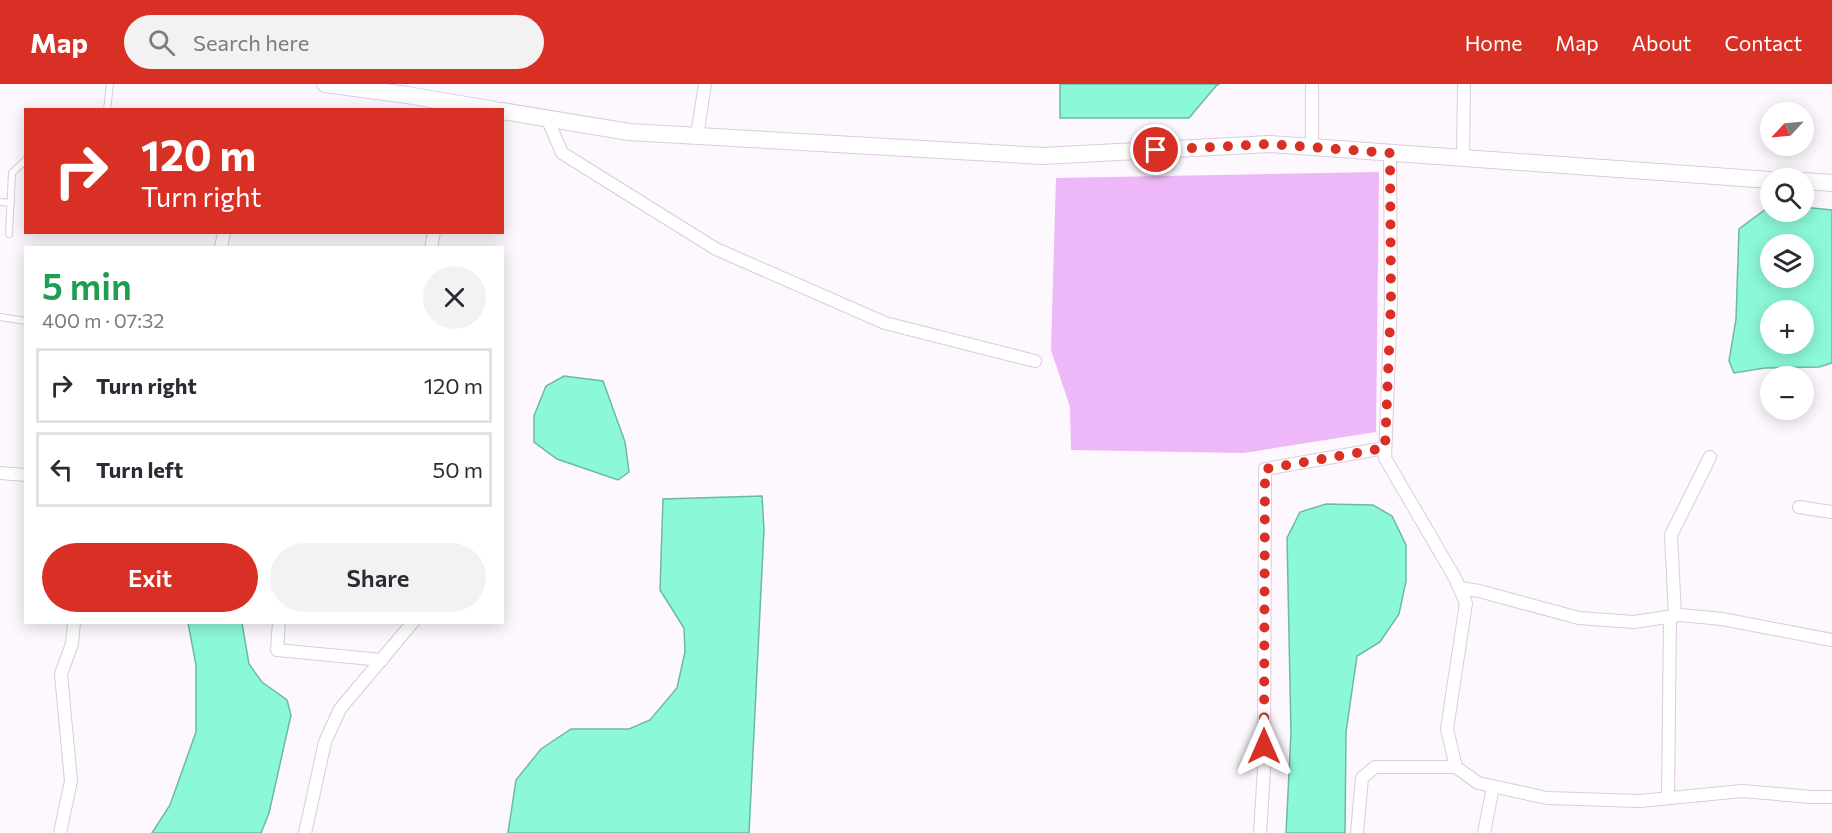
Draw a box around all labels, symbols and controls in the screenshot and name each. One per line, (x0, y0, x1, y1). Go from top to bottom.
search box (124, 15, 544, 69)
text: Map (30, 25, 88, 59)
icon: search (145, 26, 178, 59)
text: Search here (193, 29, 309, 56)
text: Home (1465, 30, 1522, 55)
text: Map (1555, 30, 1599, 55)
text: About (1632, 30, 1691, 55)
text: Contact (1724, 30, 1802, 55)
north arrow (1760, 102, 1814, 156)
map controls (1760, 102, 1814, 420)
pin (1130, 124, 1181, 175)
text: 120 m (141, 128, 256, 180)
icon: right (42, 132, 120, 210)
icon: arrive (1139, 133, 1172, 166)
button: search (1760, 168, 1814, 222)
text: Turn right (141, 180, 261, 213)
button: layers (1760, 234, 1814, 288)
text: 5 min (42, 263, 132, 307)
button: close (423, 266, 486, 329)
button: + (1760, 300, 1814, 354)
text: 400 m · 07:32 (42, 308, 164, 332)
button: − (1760, 366, 1814, 420)
icon: right (45, 369, 78, 402)
text: Turn right (96, 372, 197, 399)
text: 120 m (424, 372, 483, 399)
icon: left (45, 453, 78, 486)
text: Turn left (96, 456, 183, 483)
text: 50 m (433, 456, 483, 483)
button: Exit (42, 543, 258, 612)
button: Share (270, 543, 486, 612)
position arrow (1232, 714, 1296, 778)

